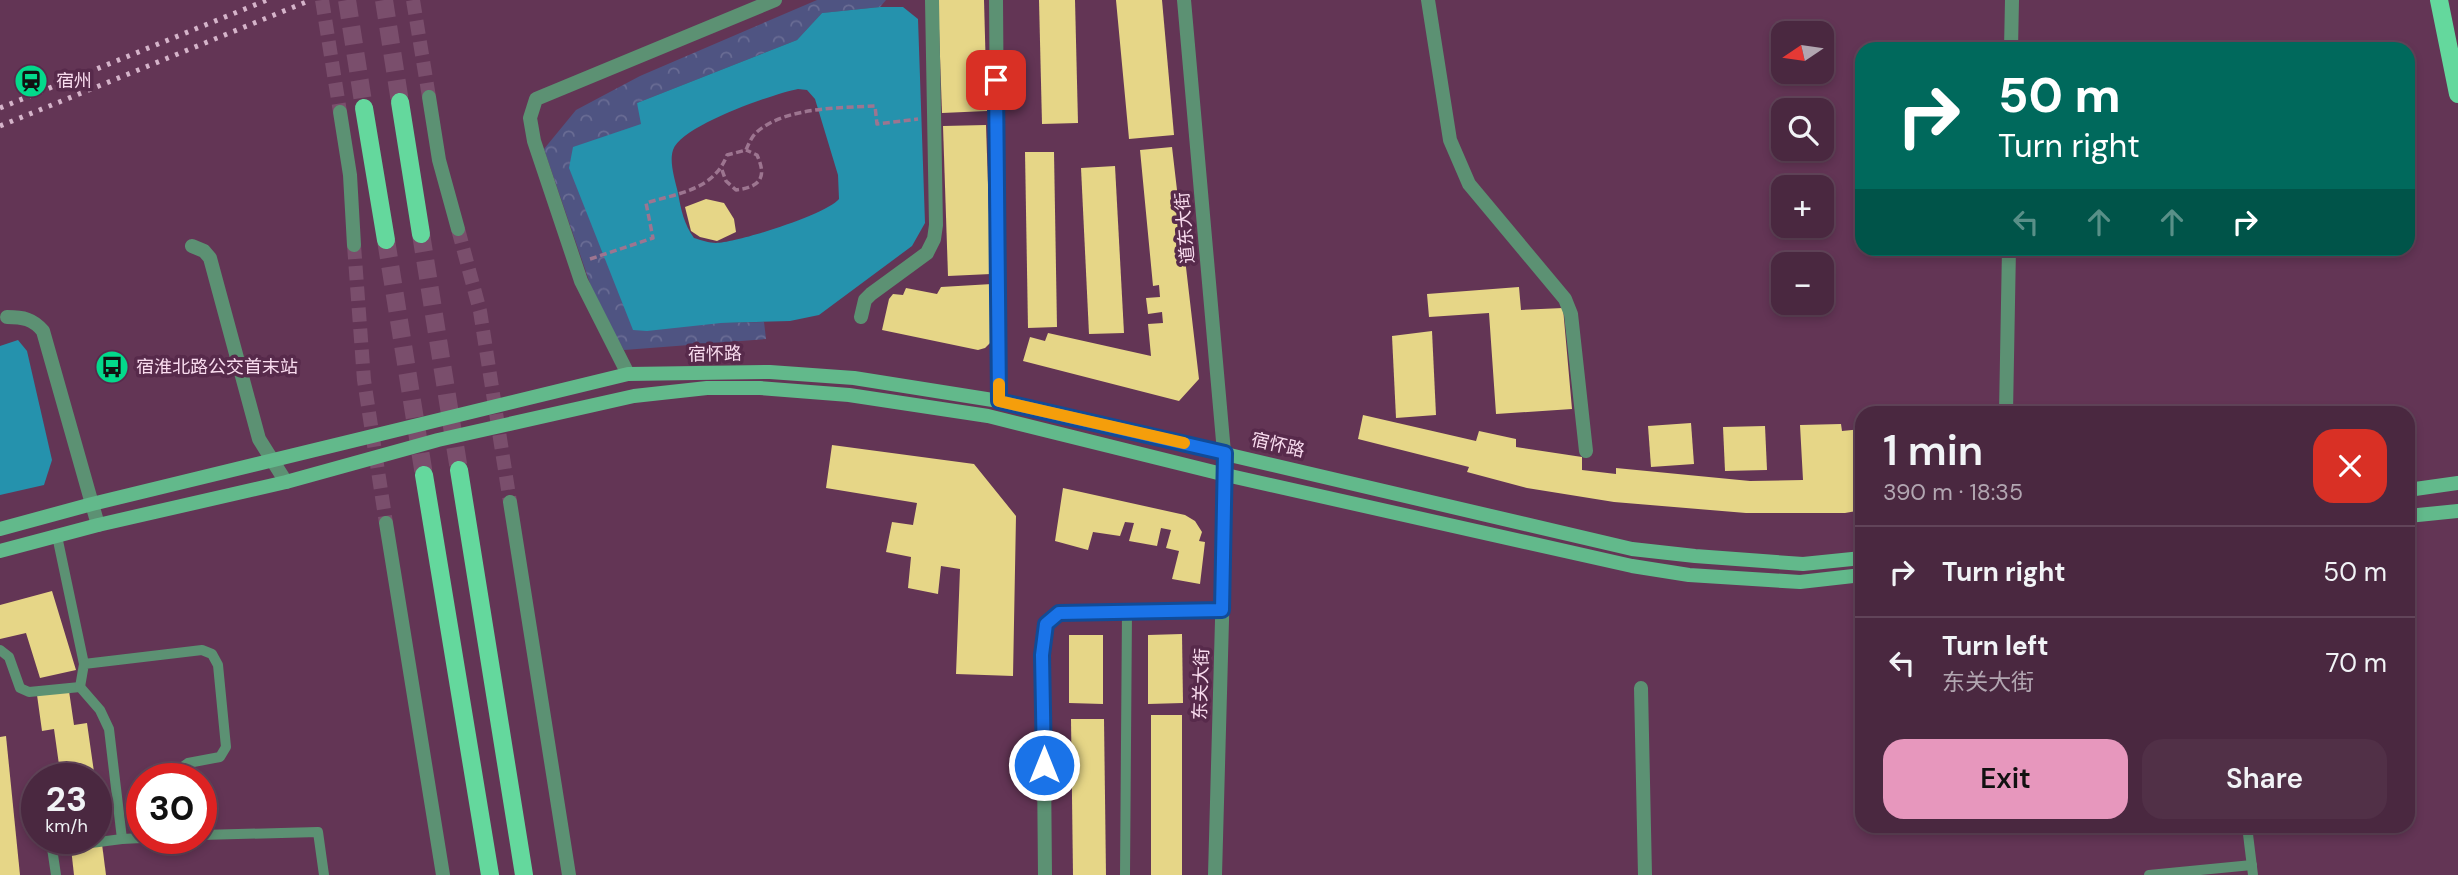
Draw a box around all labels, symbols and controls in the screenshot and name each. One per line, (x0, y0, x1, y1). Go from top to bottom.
north arrow (1771, 21, 1834, 84)
map controls (1771, 21, 1834, 315)
pin (966, 50, 1026, 110)
icon: arrive (977, 61, 1015, 99)
station icon: 宿州 (12, 62, 50, 100)
text: 50 m (1998, 63, 2121, 127)
place label: 宿州 (56, 69, 92, 93)
icon: right (1883, 70, 1974, 161)
button: search (1771, 98, 1834, 161)
text: Turn right (1998, 125, 2140, 167)
button: + (1771, 175, 1834, 238)
street label: 道东大街 (1170, 191, 1200, 265)
icon: left (2007, 203, 2045, 241)
icon: ahead (2080, 203, 2118, 241)
icon: ahead (2153, 203, 2191, 241)
icon: right (2226, 203, 2264, 241)
button: − (1771, 252, 1834, 315)
street label: 宿怀路 (688, 342, 742, 366)
bus stop icon: 宿淮北路公交首末站 (93, 348, 131, 386)
place label: 宿淮北路公交首末站 (136, 355, 298, 379)
text: 1 min (1883, 423, 1983, 478)
street label: 宿怀路 (1249, 427, 1307, 463)
button: close (2313, 429, 2387, 503)
text: 390 m · 18:35 (1883, 477, 2023, 507)
icon: right (1883, 553, 1921, 591)
text: Turn right (1942, 555, 2066, 589)
text: 50 m (2323, 555, 2387, 589)
text: Turn left (1942, 629, 2049, 663)
icon: left (1883, 644, 1921, 682)
text: 70 m (2326, 646, 2387, 680)
street label: 东关大街 (1188, 648, 1214, 720)
text: 东关大街 (1942, 667, 2034, 697)
position arrow (1007, 728, 1081, 802)
button: Exit (1883, 739, 2128, 819)
button: Share (2142, 739, 2387, 819)
speed limit sign: 30 (126, 763, 217, 854)
text: 23 (46, 776, 87, 822)
text: km/h (45, 814, 88, 838)

